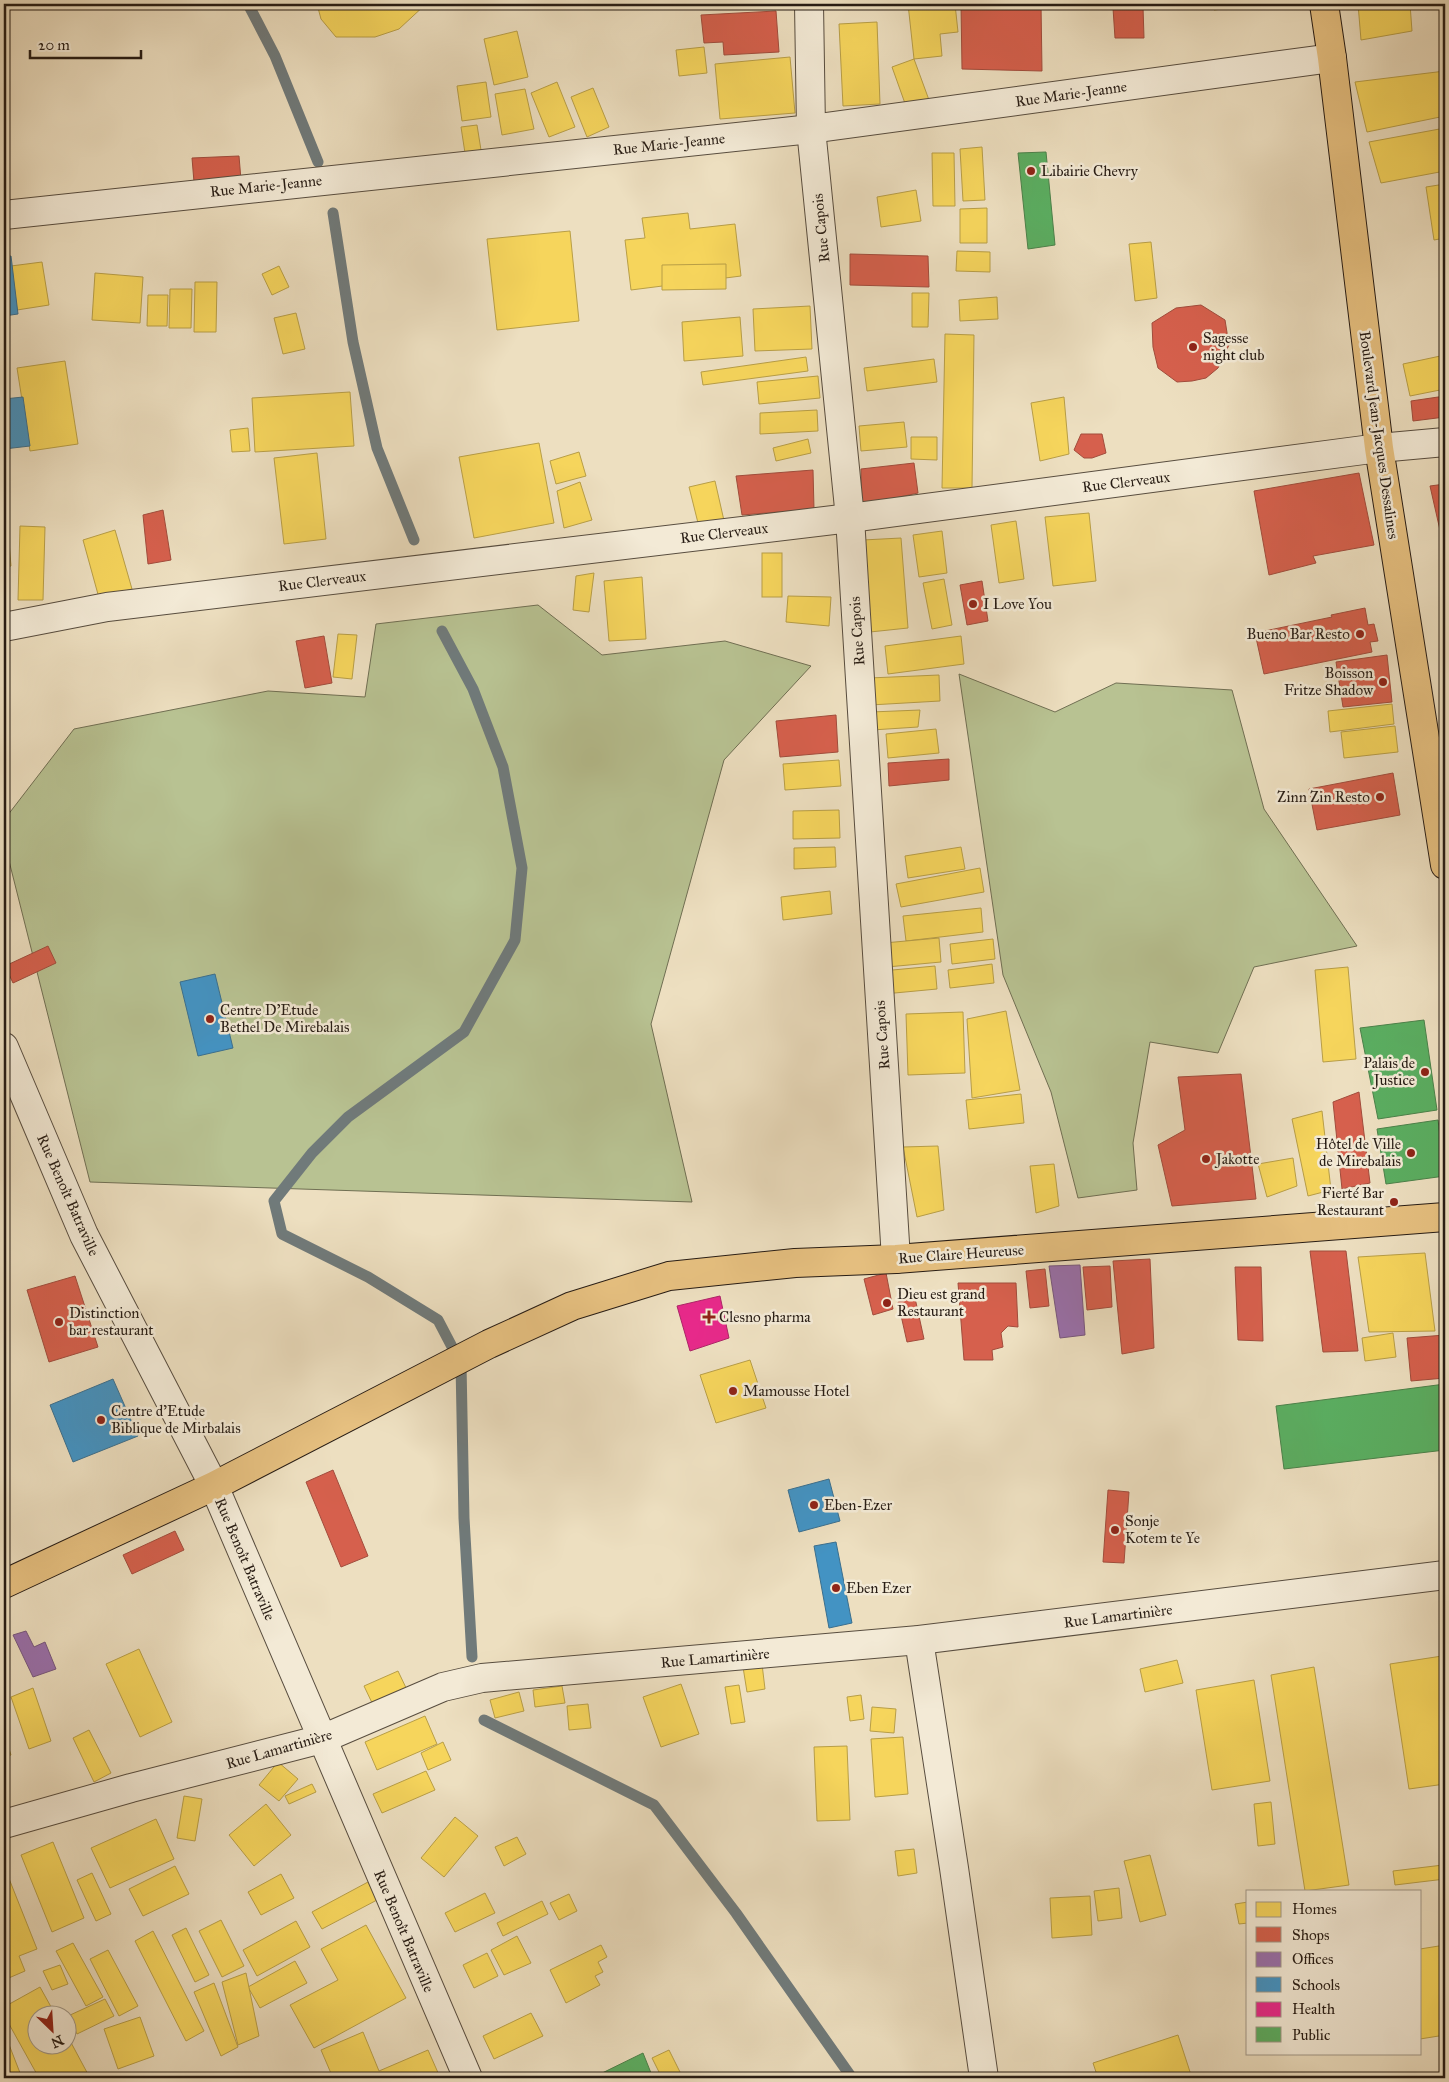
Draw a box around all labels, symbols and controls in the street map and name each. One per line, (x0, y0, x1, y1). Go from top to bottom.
scale bar (30, 28, 141, 60)
text: 20 m (38, 36, 70, 54)
street label: Rue Marie-Jeanne (1014, 77, 1128, 112)
street label: Rue Marie-Jeanne (612, 129, 726, 160)
place label: Libairie Chevry (1041, 162, 1139, 180)
marker: Libairie Chevry (1025, 165, 1037, 177)
street label: Rue Marie-Jeanne (209, 171, 323, 202)
street label: Rue Capois (808, 193, 834, 263)
place label: Sagesse night club (1203, 329, 1265, 364)
street label: Boulevard Jean-Jacques Dessalines (1354, 330, 1403, 540)
marker: Sagesse night club (1187, 341, 1199, 353)
street label: Rue Clerveaux (1081, 468, 1171, 496)
street label: Rue Clerveaux (679, 519, 769, 547)
street label: Rue Clerveaux (277, 567, 367, 595)
place label: I Love You (983, 595, 1052, 613)
street label: Rue Capois (846, 596, 868, 666)
marker: I Love You (967, 598, 979, 610)
place label: Bueno Bar Resto (1247, 625, 1350, 643)
marker: Bueno Bar Resto (1354, 628, 1366, 640)
place label: Boisson Fritze Shadow (1284, 664, 1373, 699)
marker: Boisson Fritze Shadow (1377, 676, 1389, 688)
place label: Zinn Zin Resto (1277, 788, 1370, 806)
marker: Zinn Zin Resto (1374, 791, 1386, 803)
street label: Rue Capois (871, 1000, 893, 1070)
place label: Centre D'Etude Bethel De Mirebalais (220, 1001, 350, 1036)
marker: Centre D'Etude Bethel De Mirebalais (204, 1013, 216, 1025)
place label: Palais de Justice (1363, 1054, 1415, 1090)
marker: Palais de Justice (1419, 1066, 1431, 1078)
street label: Rue Benoît Batraville (33, 1131, 103, 1259)
place label: Hôtel de Ville de Mirebalais (1316, 1135, 1401, 1170)
marker: Hôtel de Ville de Mirebalais (1405, 1147, 1417, 1159)
place label: Jakotte (1214, 1150, 1259, 1169)
marker: Jakotte (1200, 1153, 1212, 1165)
place label: Fierté Bar Restaurant (1317, 1184, 1385, 1219)
marker: Fierté Bar Restaurant (1388, 1196, 1400, 1208)
street label: Rue Claire Heureuse (897, 1241, 1025, 1267)
place label: Dieu est grand Restaurant (897, 1285, 986, 1320)
marker: Dieu est grand Restaurant (881, 1297, 893, 1309)
place label: Distinction bar restaurant (69, 1304, 154, 1339)
place label: Clesno pharma (719, 1308, 811, 1326)
marker: Clesno pharma (703, 1311, 715, 1323)
marker: Distinction bar restaurant (53, 1316, 65, 1328)
place label: Mamousse Hotel (743, 1382, 850, 1400)
marker: Mamousse Hotel (727, 1385, 739, 1397)
place label: Centre d'Etude Biblique de Mirbalais (111, 1402, 241, 1438)
marker: Centre d'Etude Biblique de Mirbalais (95, 1414, 107, 1426)
street label: Rue Benoît Batraville (211, 1495, 279, 1623)
place label: Eben-Ezer (824, 1496, 892, 1514)
marker: Eben-Ezer (808, 1499, 820, 1511)
place label: Sonje Kotem te Ye (1125, 1512, 1200, 1547)
marker: Sonje Kotem te Ye (1109, 1524, 1121, 1536)
place label: Eben Ezer (846, 1579, 912, 1597)
marker: Eben Ezer (830, 1582, 842, 1594)
street label: Rue Lamartinière (1063, 1600, 1173, 1632)
street label: Rue Lamartinière (660, 1644, 770, 1672)
street label: Rue Lamartinière (224, 1725, 334, 1773)
street label: Rue Benoît Batraville (370, 1867, 438, 1995)
legend (1246, 1890, 1422, 2054)
text: Homes (1292, 1900, 1337, 1918)
text: Shops (1292, 1926, 1330, 1944)
text: Offices (1292, 1950, 1333, 1968)
text: Schools (1292, 1976, 1340, 1994)
text: Health (1292, 2000, 1336, 2018)
north arrow (28, 2004, 78, 2054)
text: Public (1292, 2026, 1330, 2044)
text: N (48, 2031, 66, 2052)

